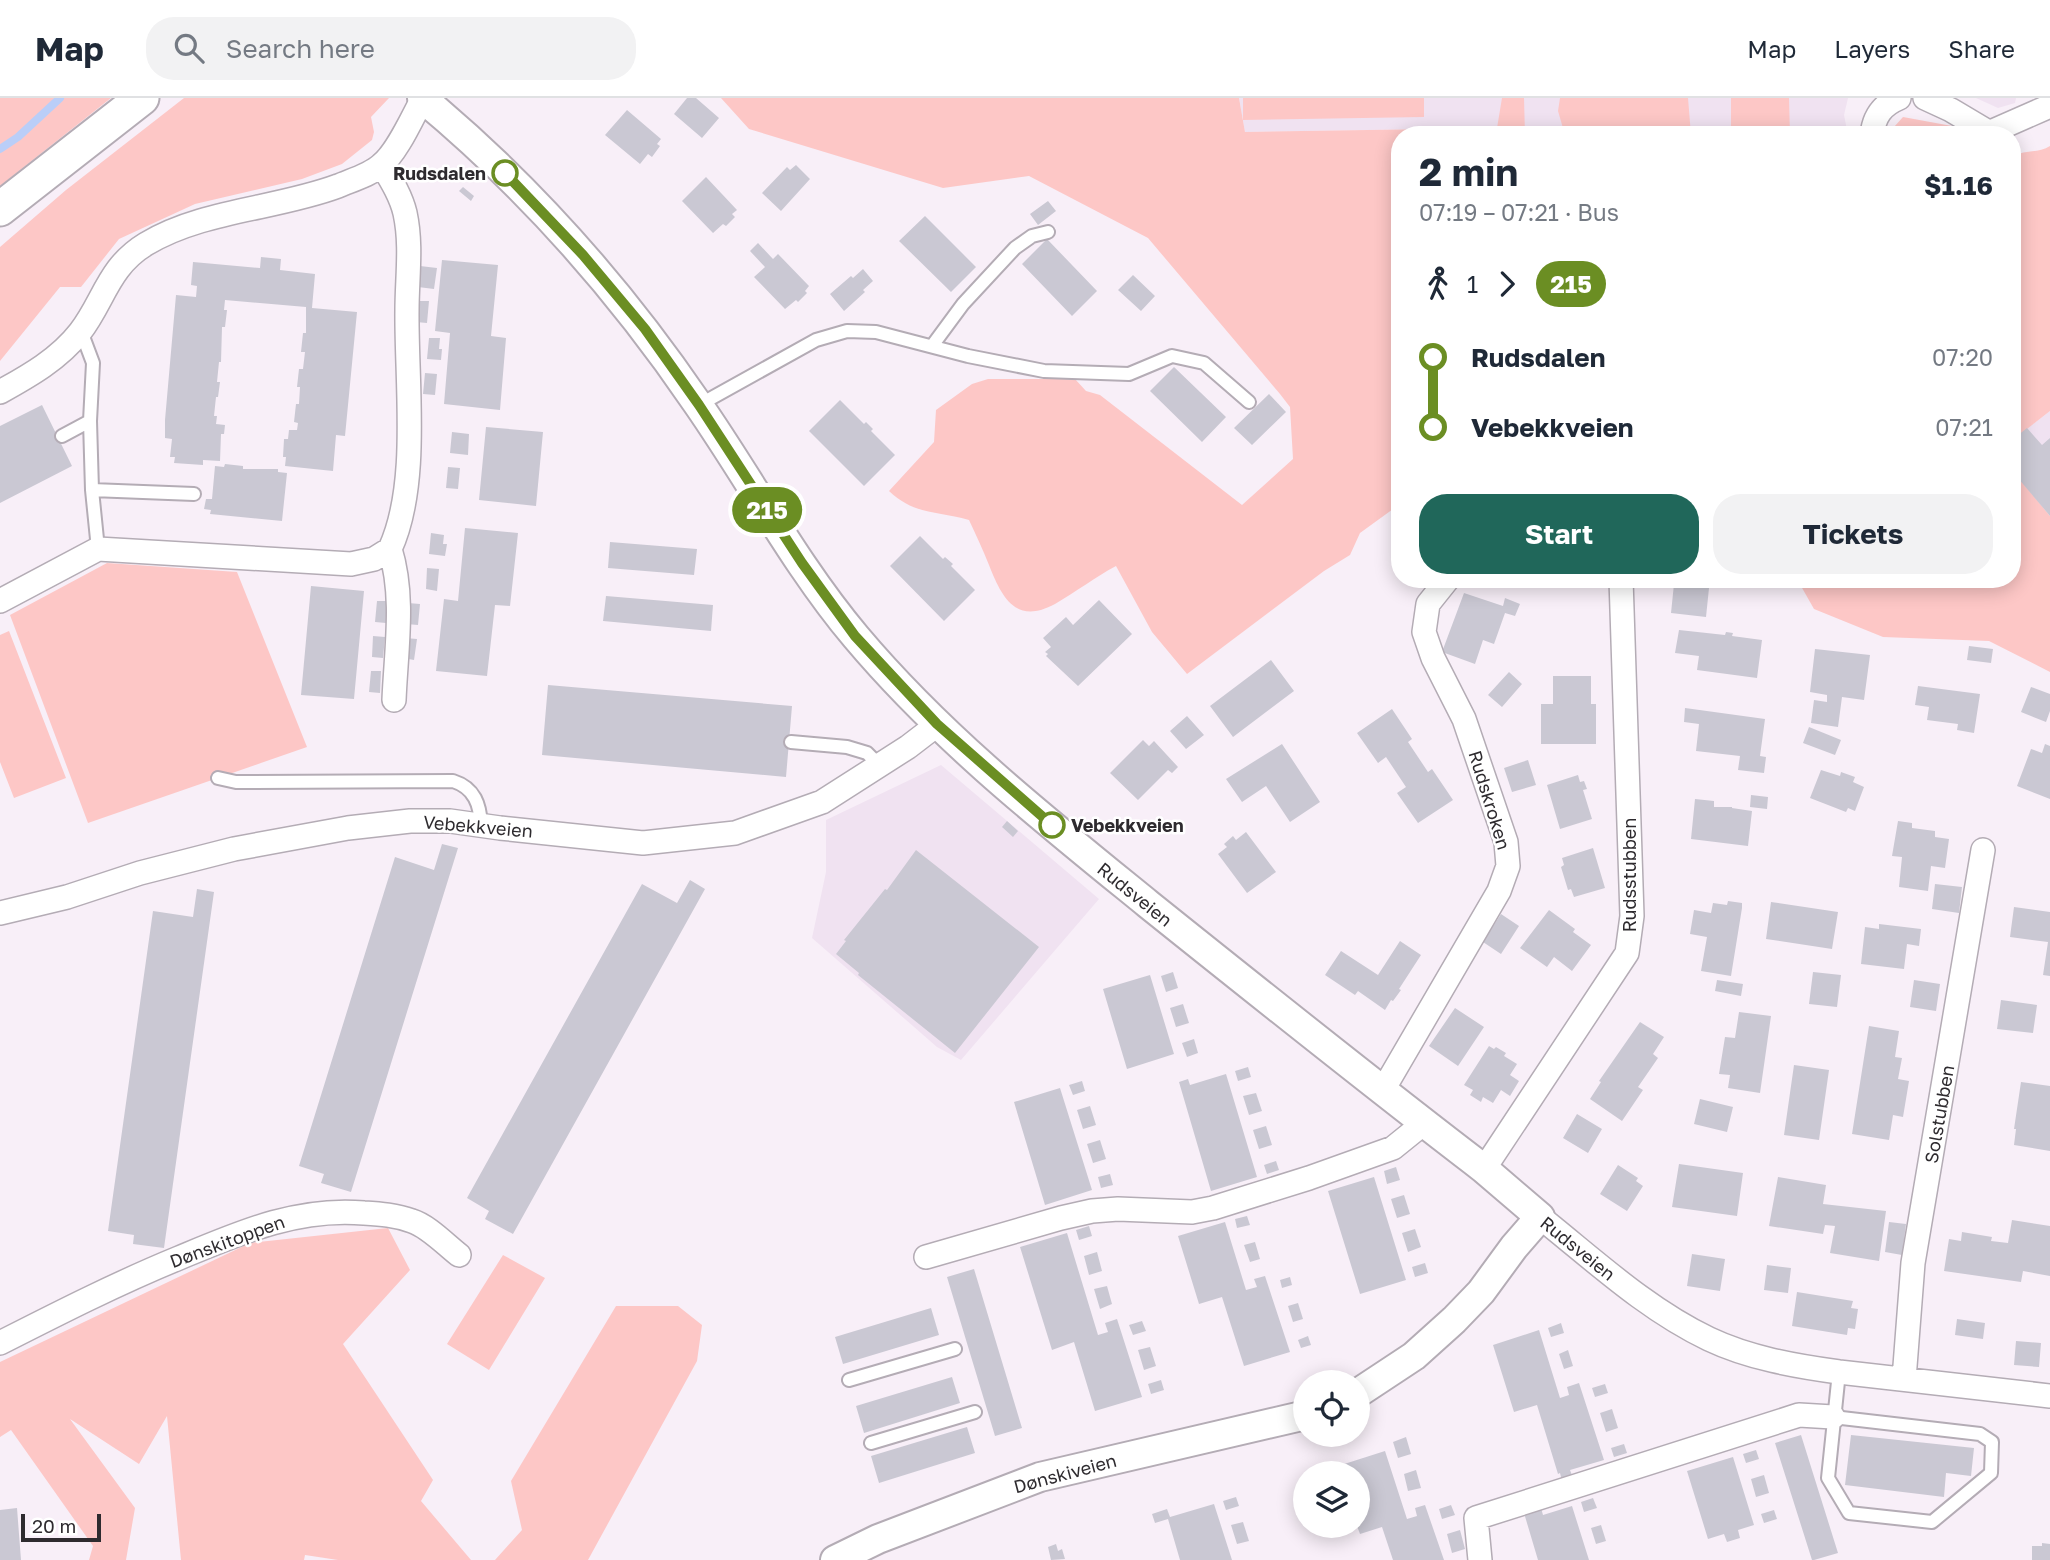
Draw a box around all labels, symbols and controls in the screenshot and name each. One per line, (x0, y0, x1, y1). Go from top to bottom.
search box (146, 17, 636, 80)
text: Map (35, 29, 104, 68)
icon: search (170, 29, 208, 67)
text: Search here (226, 33, 375, 64)
text: Map (1747, 34, 1796, 63)
text: Layers (1834, 34, 1910, 63)
text: Share (1948, 34, 2015, 63)
text: 2 min (1419, 149, 1518, 194)
marker: Rudsdalen (492, 160, 518, 186)
place label: Rudsdalen (393, 162, 486, 184)
text: $1.16 (1924, 170, 1993, 201)
text: 07:19 – 07:21 · Bus (1419, 198, 1619, 226)
icon: walk (1419, 265, 1457, 303)
icon: forward (1488, 265, 1526, 303)
text: 215 (1550, 269, 1592, 298)
text: 1 (1467, 270, 1478, 298)
text: Rudsdalen (1471, 342, 1605, 373)
text: 07:20 (1932, 343, 1993, 371)
text: Vebekkveien (1471, 412, 1634, 443)
text: 07:21 (1935, 413, 1993, 441)
line badge: 215 (727, 487, 807, 533)
button: Start (1419, 494, 1699, 574)
button: Tickets (1713, 494, 1993, 574)
text: 215 (746, 495, 788, 524)
street label: Rudskroken (1464, 748, 1516, 852)
street label: Vebekkveien (422, 810, 534, 842)
marker: Vebekkveien (1039, 812, 1065, 838)
place label: Vebekkveien (1071, 814, 1184, 836)
street label: Rudsstubben (1618, 818, 1640, 932)
street label: Rudsveien (1093, 857, 1177, 931)
street label: Solstubben (1920, 1063, 1958, 1165)
street label: Dønskitoppen (167, 1210, 287, 1272)
street label: Rudsveien (1536, 1211, 1620, 1285)
map controls (1293, 1370, 1370, 1538)
button: locate (1293, 1370, 1370, 1447)
street label: Dønskiveien (1011, 1449, 1119, 1497)
button: layers (1293, 1461, 1370, 1538)
scale bar (21, 1511, 102, 1543)
text: 20 m (32, 1514, 76, 1537)

